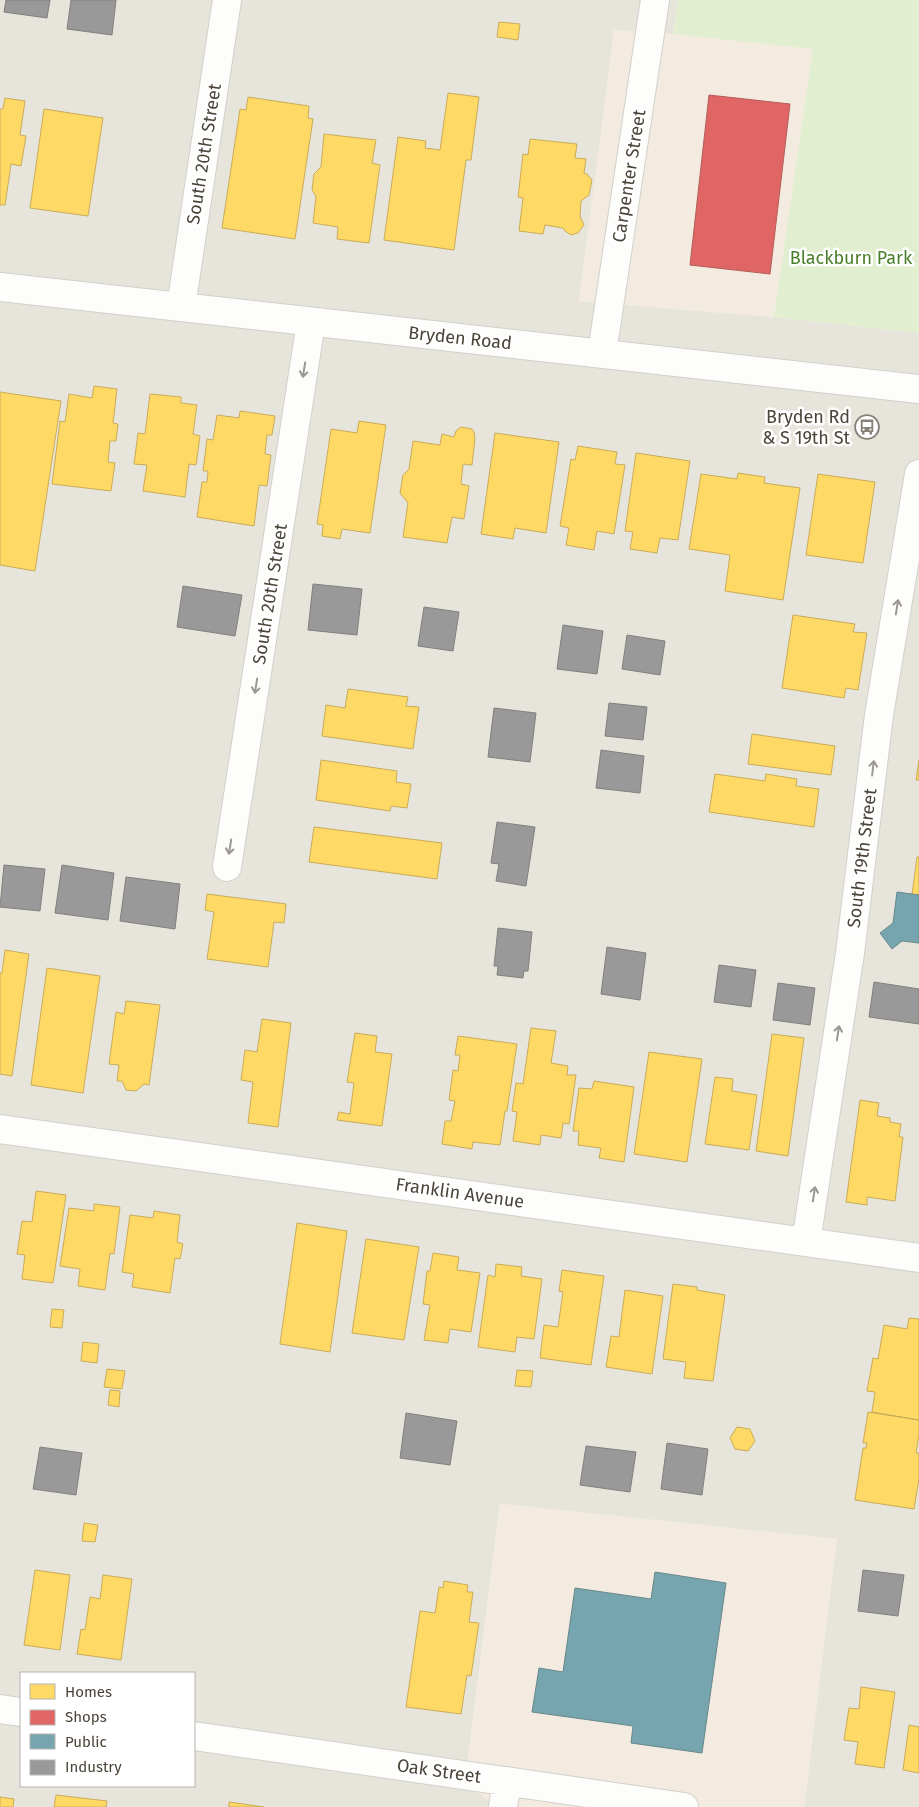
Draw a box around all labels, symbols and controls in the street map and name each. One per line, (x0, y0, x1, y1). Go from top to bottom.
street label: South 20th Street (182, 82, 226, 226)
street label: Carpenter Street (608, 107, 650, 244)
park label: Blackburn Park (790, 247, 913, 269)
street label: Bryden Road (407, 322, 513, 354)
one-way arrow (298, 362, 308, 378)
place label: Bryden Rd & S 19th St (762, 406, 850, 449)
bus stop icon: Bryden Rd & S 19th St (854, 414, 880, 440)
street label: South 20th Street (248, 522, 292, 666)
one-way arrow (892, 600, 902, 616)
one-way arrow (250, 678, 260, 694)
one-way arrow (868, 760, 878, 776)
street label: South 19th Street (843, 786, 882, 929)
one-way arrow (225, 838, 235, 854)
one-way arrow (833, 1025, 843, 1041)
street label: Franklin Avenue (394, 1173, 526, 1213)
one-way arrow (809, 1186, 819, 1202)
legend (20, 1672, 195, 1787)
text: Homes (65, 1683, 112, 1701)
text: Shops (65, 1708, 107, 1726)
text: Public (65, 1733, 107, 1751)
street label: Oak Street (395, 1754, 483, 1788)
text: Industry (65, 1758, 122, 1776)

